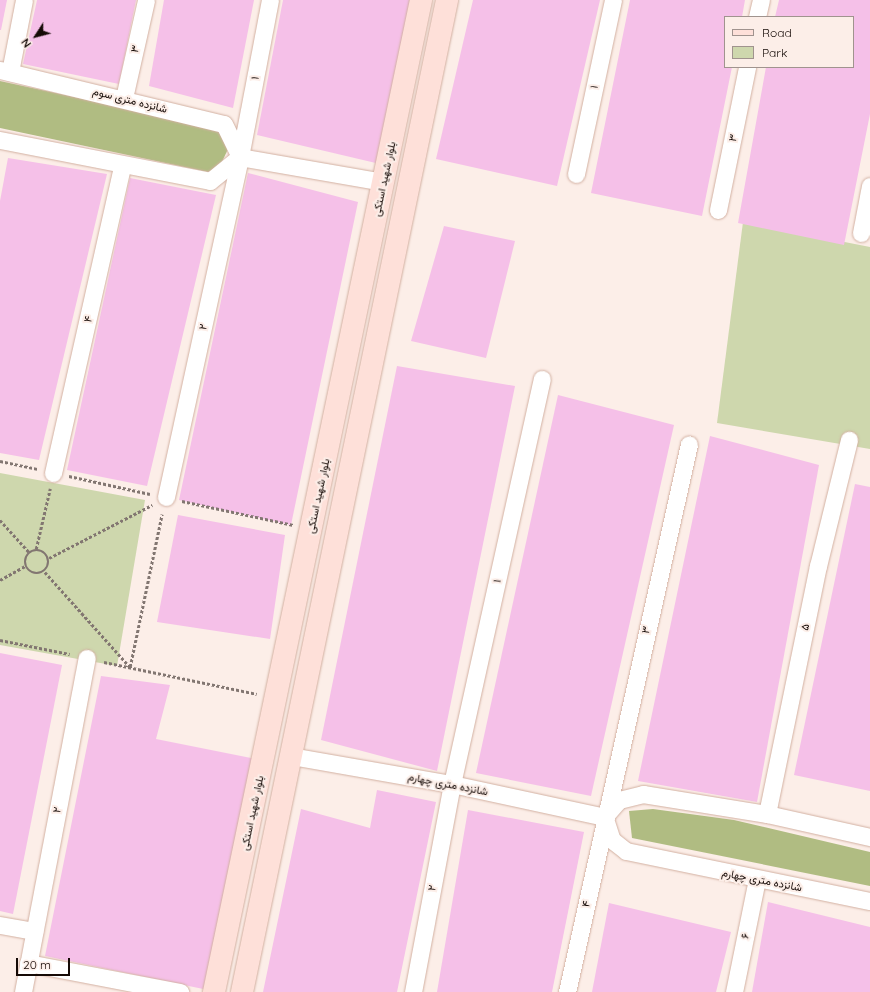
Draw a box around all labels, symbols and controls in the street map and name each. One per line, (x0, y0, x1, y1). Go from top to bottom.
north arrow (16, 16, 56, 56)
legend (724, 16, 854, 68)
text: Road (762, 25, 792, 40)
text: N (18, 36, 34, 50)
street label: ۳ (128, 44, 142, 54)
text: Park (762, 45, 787, 60)
street label: ۱ (248, 75, 262, 81)
street label: شانزده متری سوم (91, 84, 169, 116)
street label: ۱ (587, 84, 601, 90)
street label: ۳ (726, 133, 740, 143)
street label: بلوار شهید استکی (370, 140, 398, 218)
street label: ۴ (81, 314, 95, 324)
street label: ۲ (196, 323, 210, 331)
street label: بلوار شهید استکی (304, 457, 332, 535)
street label: ۱ (490, 578, 504, 584)
street label: ۵ (798, 622, 812, 632)
street label: ۳ (639, 625, 653, 635)
street label: شانزده متری چهارم (407, 770, 489, 798)
street label: بلوار شهید استکی (238, 774, 266, 852)
street label: ۲ (50, 806, 64, 814)
street label: شانزده متری چهارم (721, 866, 803, 894)
street label: ۲ (425, 884, 439, 892)
street label: ۴ (579, 900, 593, 908)
street label: ۶ (738, 932, 752, 940)
scale bar (18, 950, 72, 976)
text: 20 m (23, 957, 51, 972)

